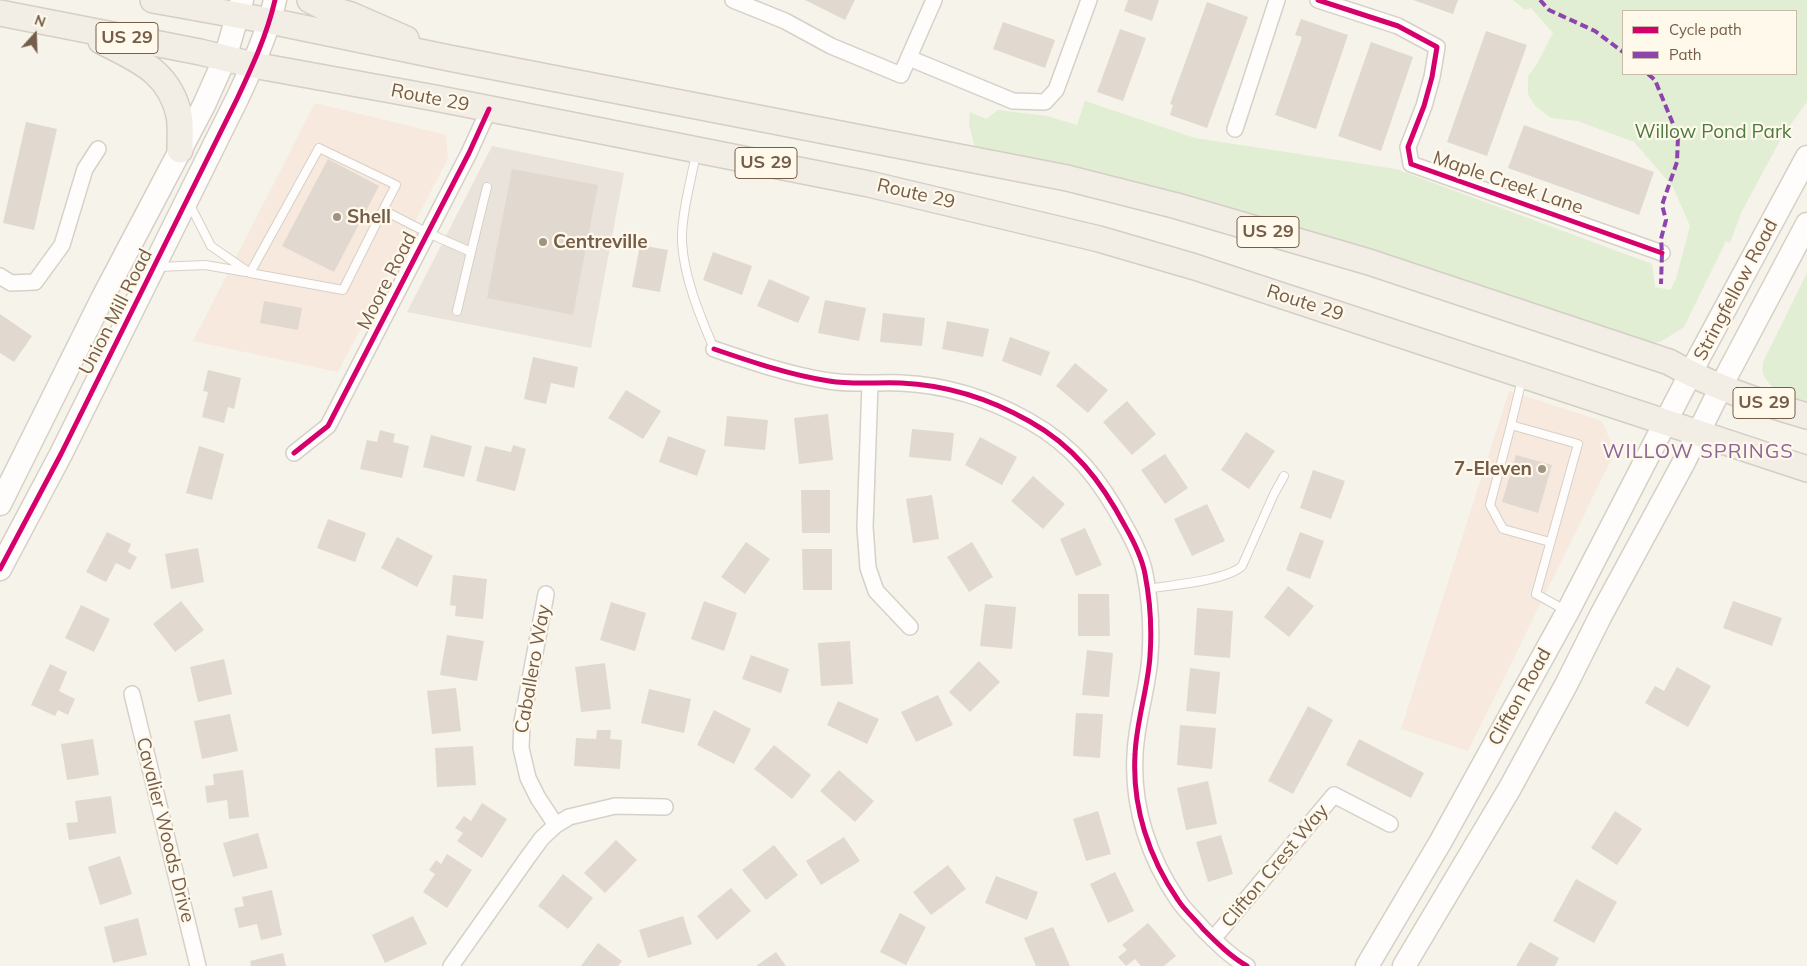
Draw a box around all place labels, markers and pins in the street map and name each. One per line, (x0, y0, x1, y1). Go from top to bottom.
place label: Shell (347, 206, 391, 228)
marker: Shell (331, 211, 343, 223)
place label: Centreville (553, 231, 648, 253)
marker: Centreville (537, 236, 549, 248)
place label: 7-Eleven (1454, 458, 1532, 480)
marker: 7-Eleven (1536, 463, 1548, 475)

